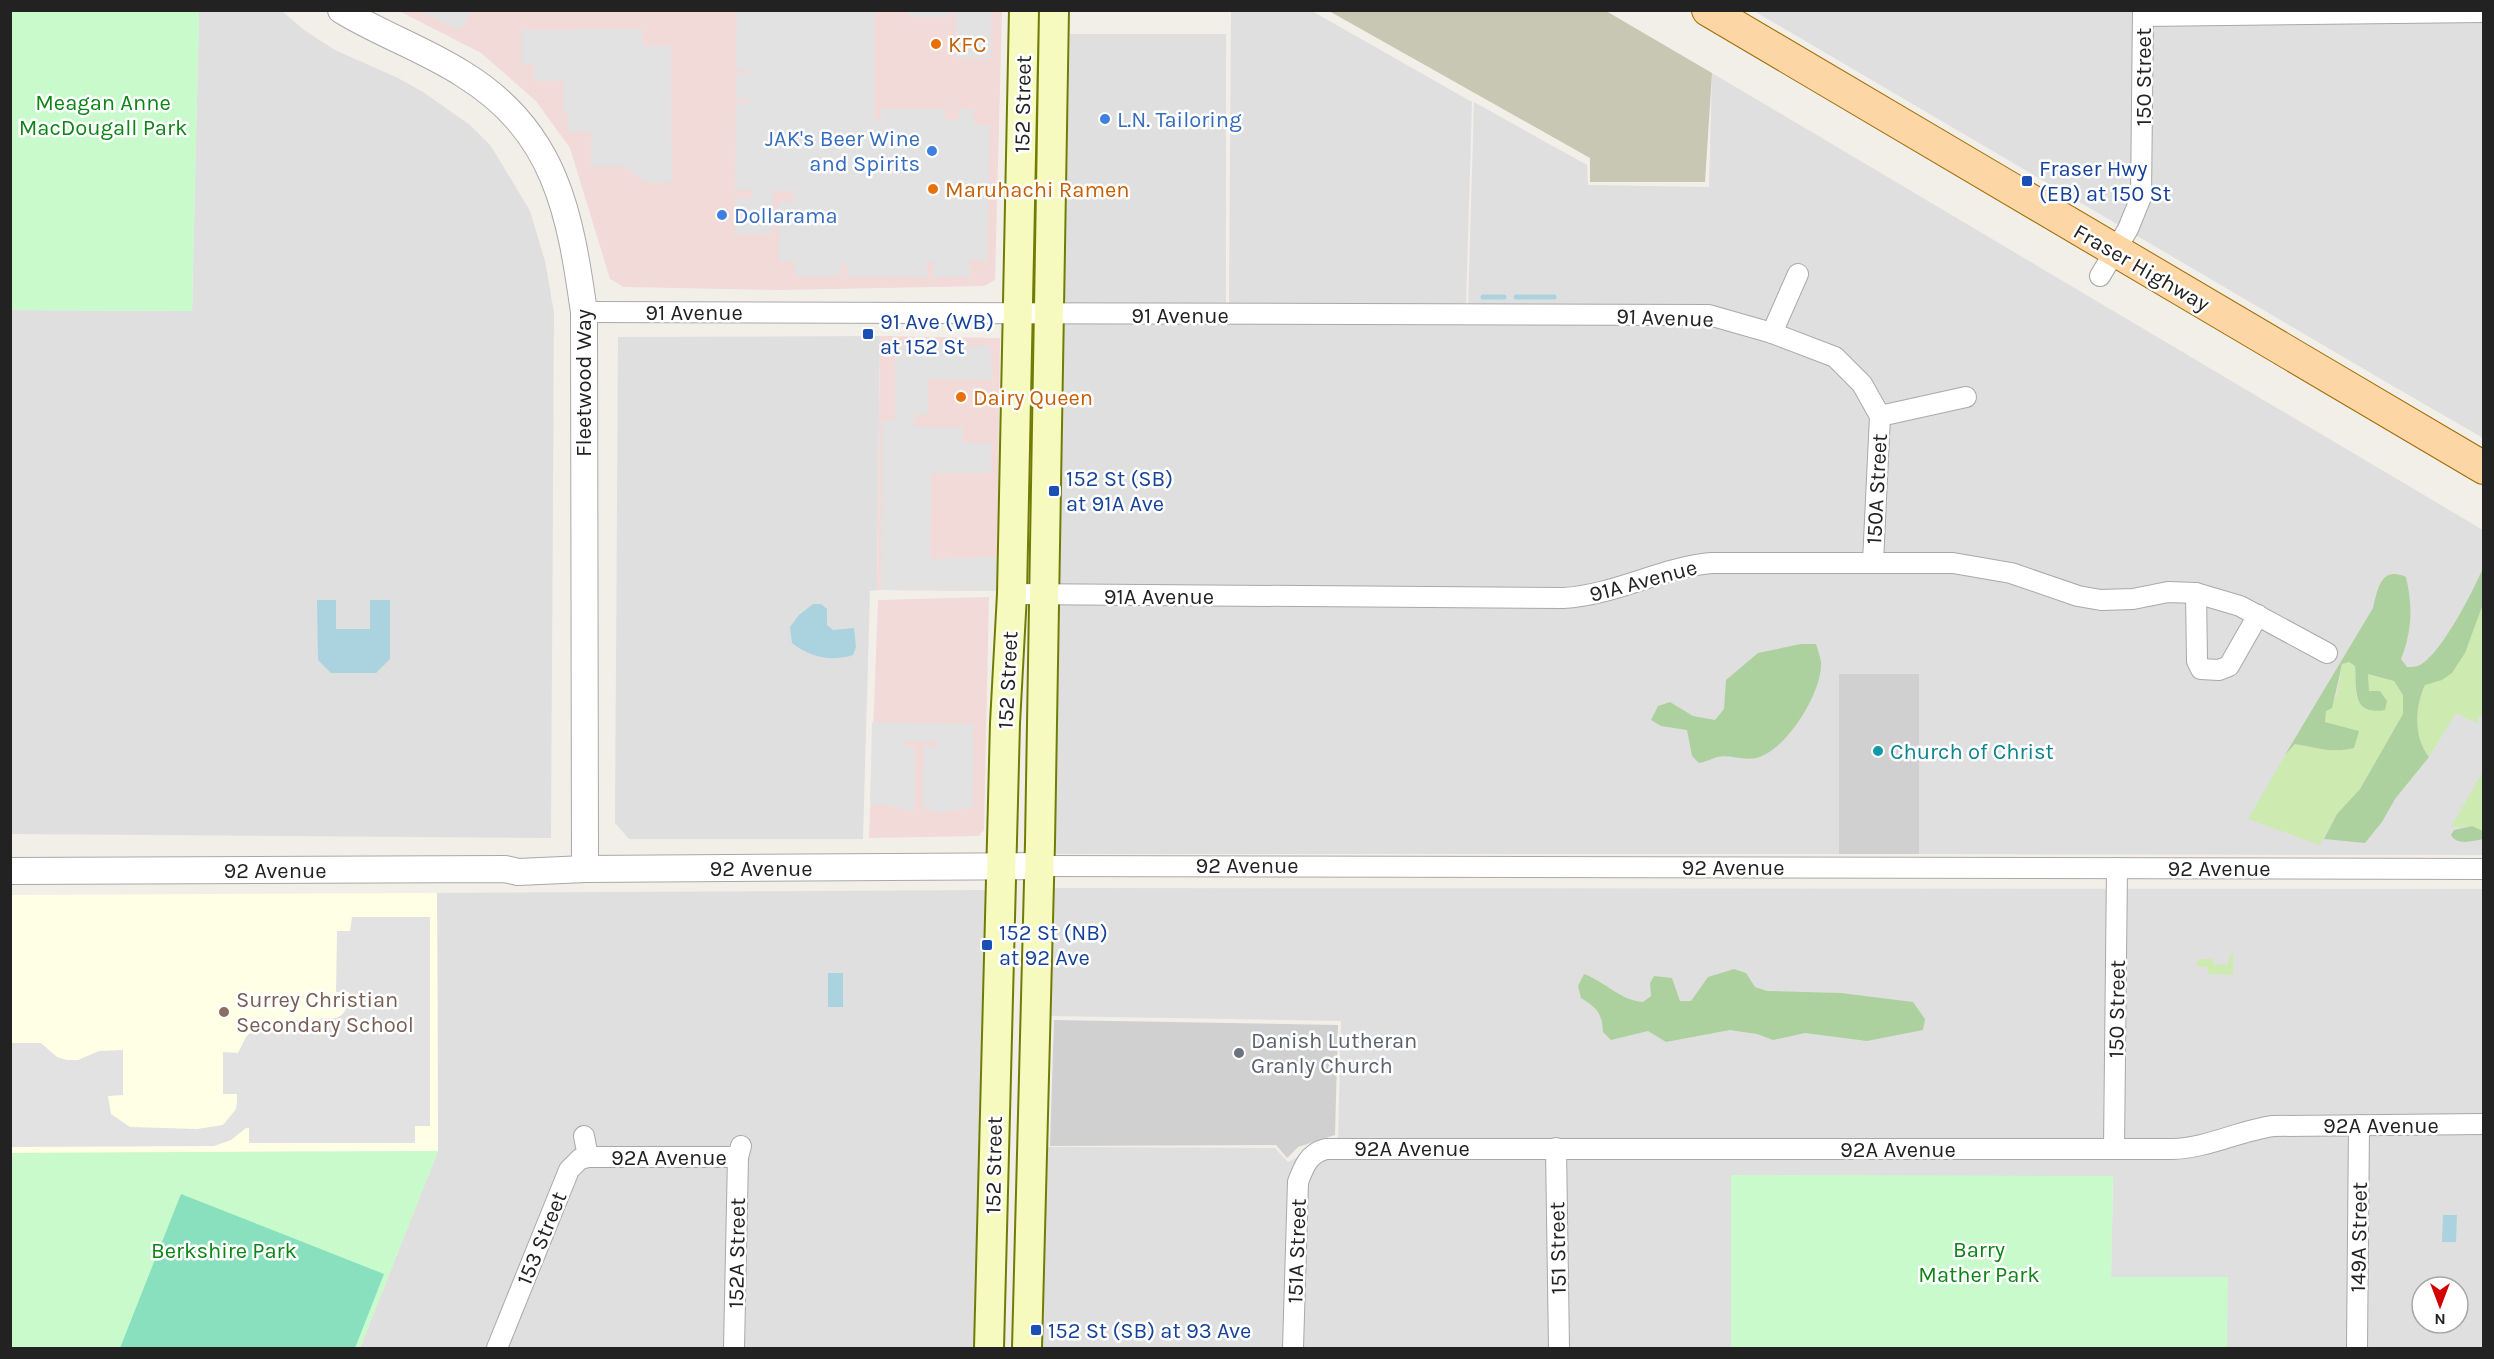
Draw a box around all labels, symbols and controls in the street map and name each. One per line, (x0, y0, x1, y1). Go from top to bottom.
street label: 150 Street (2131, 28, 2157, 126)
place label: KFC (948, 32, 986, 58)
marker: KFC (929, 37, 943, 51)
street label: 152 Street (1009, 55, 1037, 153)
park label: Meagan Anne MacDougall Park (19, 90, 187, 141)
place label: L.N. Tailoring (1117, 107, 1242, 133)
marker: L.N. Tailoring (1098, 112, 1112, 126)
place label: JAK's Beer Wine and Spirits (765, 126, 920, 177)
marker: JAK's Beer Wine and Spirits (925, 144, 939, 158)
place label: Fraser Hwy (EB) at 150 St (2039, 156, 2171, 207)
marker: Fraser Hwy (EB) at 150 St (2020, 174, 2034, 188)
place label: Maruhachi Ramen (945, 177, 1130, 203)
marker: Maruhachi Ramen (926, 182, 940, 196)
place label: Dollarama (734, 203, 838, 229)
marker: Dollarama (715, 208, 729, 222)
street label: Fraser Highway (2069, 218, 2214, 317)
street label: 91 Avenue (645, 300, 743, 326)
street label: 91 Avenue (1131, 303, 1229, 329)
street label: 91 Avenue (1616, 303, 1714, 333)
street label: Fleetwood Way (571, 309, 597, 457)
place label: 91 Ave (WB) at 152 St (880, 309, 994, 360)
marker: 91 Ave (WB) at 152 St (861, 327, 875, 341)
place label: Dairy Queen (973, 385, 1093, 411)
marker: Dairy Queen (954, 390, 968, 404)
street label: 150A Street (1861, 433, 1893, 545)
place label: 152 St (SB) at 91A Ave (1066, 466, 1173, 517)
marker: 152 St (SB) at 91A Ave (1047, 484, 1061, 498)
street label: 91A Avenue (1587, 554, 1700, 608)
street label: 91A Avenue (1104, 584, 1214, 610)
street label: 152 Street (992, 630, 1024, 730)
place label: Church of Christ (1890, 739, 2054, 765)
marker: Church of Christ (1871, 744, 1885, 758)
street label: 92 Avenue (1195, 853, 1299, 879)
street label: 92 Avenue (1681, 855, 1785, 881)
street label: 92 Avenue (709, 856, 813, 882)
street label: 92 Avenue (2167, 856, 2271, 882)
street label: 92 Avenue (223, 858, 327, 884)
place label: 152 St (NB) at 92 Ave (999, 920, 1108, 971)
marker: 152 St (NB) at 92 Ave (980, 938, 994, 952)
street label: 150 Street (2103, 960, 2131, 1058)
place label: Surrey Christian Secondary School (236, 987, 414, 1038)
marker: Surrey Christian Secondary School (217, 1005, 231, 1019)
place label: Danish Lutheran Granly Church (1251, 1028, 1417, 1079)
marker: Danish Lutheran Granly Church (1232, 1046, 1246, 1060)
street label: 92A Avenue (2323, 1113, 2439, 1139)
street label: 152 Street (980, 1116, 1008, 1214)
street label: 92A Avenue (1354, 1136, 1470, 1162)
street label: 92A Avenue (1840, 1137, 1956, 1163)
street label: 92A Avenue (611, 1145, 727, 1171)
street label: 149A Street (2345, 1182, 2373, 1293)
street label: 153 Street (511, 1188, 572, 1289)
street label: 152A Street (723, 1197, 751, 1309)
street label: 151A Street (1282, 1198, 1312, 1304)
street label: 151 Street (1544, 1201, 1572, 1294)
park label: Barry Mather Park (1918, 1237, 2040, 1288)
park label: Berkshire Park (151, 1238, 297, 1264)
north arrow (2410, 1275, 2470, 1335)
text: N (2434, 1310, 2446, 1329)
place label: 152 St (SB) at 93 Ave (1048, 1318, 1251, 1344)
marker: 152 St (SB) at 93 Ave (1029, 1323, 1043, 1337)

